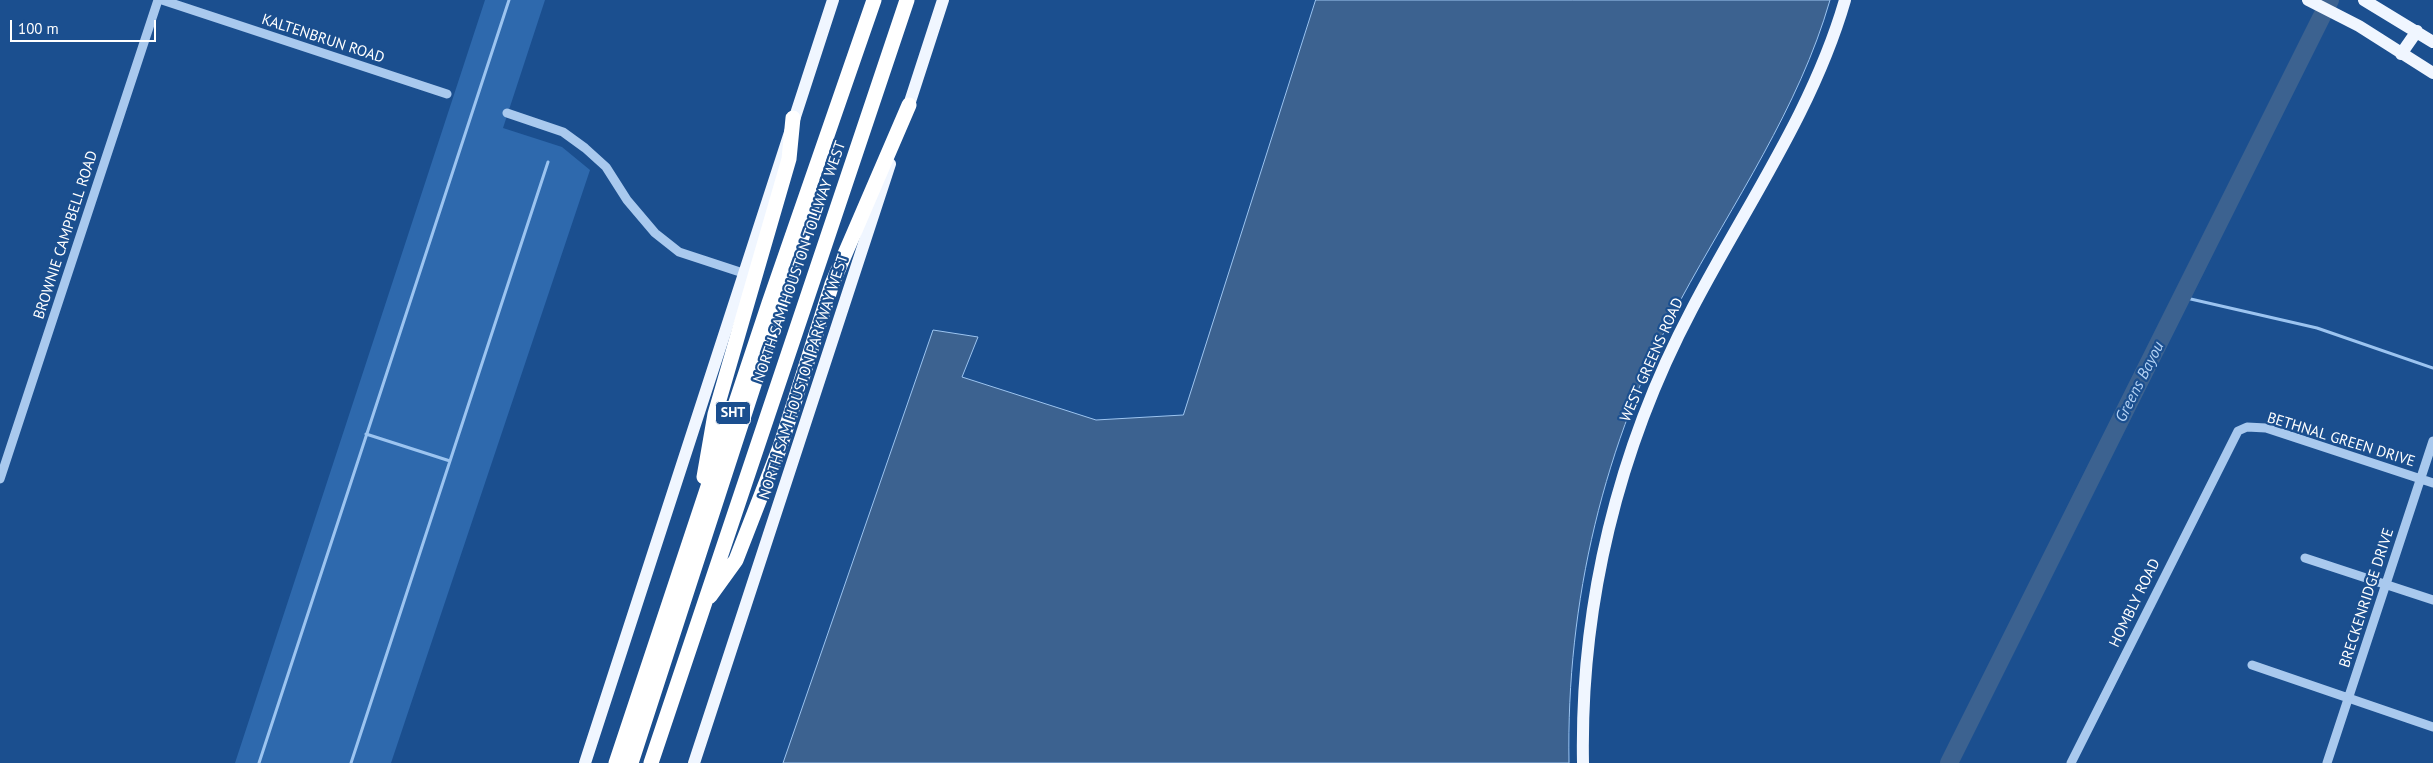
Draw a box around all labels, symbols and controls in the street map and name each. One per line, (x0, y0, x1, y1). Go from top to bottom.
scale bar (12, 10, 159, 42)
street label: KALTENBRUN ROAD (259, 11, 387, 67)
text: 100 m (18, 19, 59, 38)
street label: NORTH SAM HOUSTON TOLLWAY WEST (750, 139, 850, 385)
street label: BROWNIE CAMPBELL ROAD (30, 148, 102, 322)
street label: NORTH SAM HOUSTON PARKWAY WEST (756, 252, 852, 502)
street label: WEST GREENS ROAD (1617, 295, 1687, 425)
water label: Greens Bayou (2111, 338, 2169, 426)
road number: SHT (716, 402, 750, 424)
street label: BETHNAL GREEN DRIVE (2265, 409, 2417, 471)
street label: BRECKENRIDGE DRIVE (2336, 526, 2398, 670)
street label: HOMBLY ROAD (2106, 556, 2164, 650)

